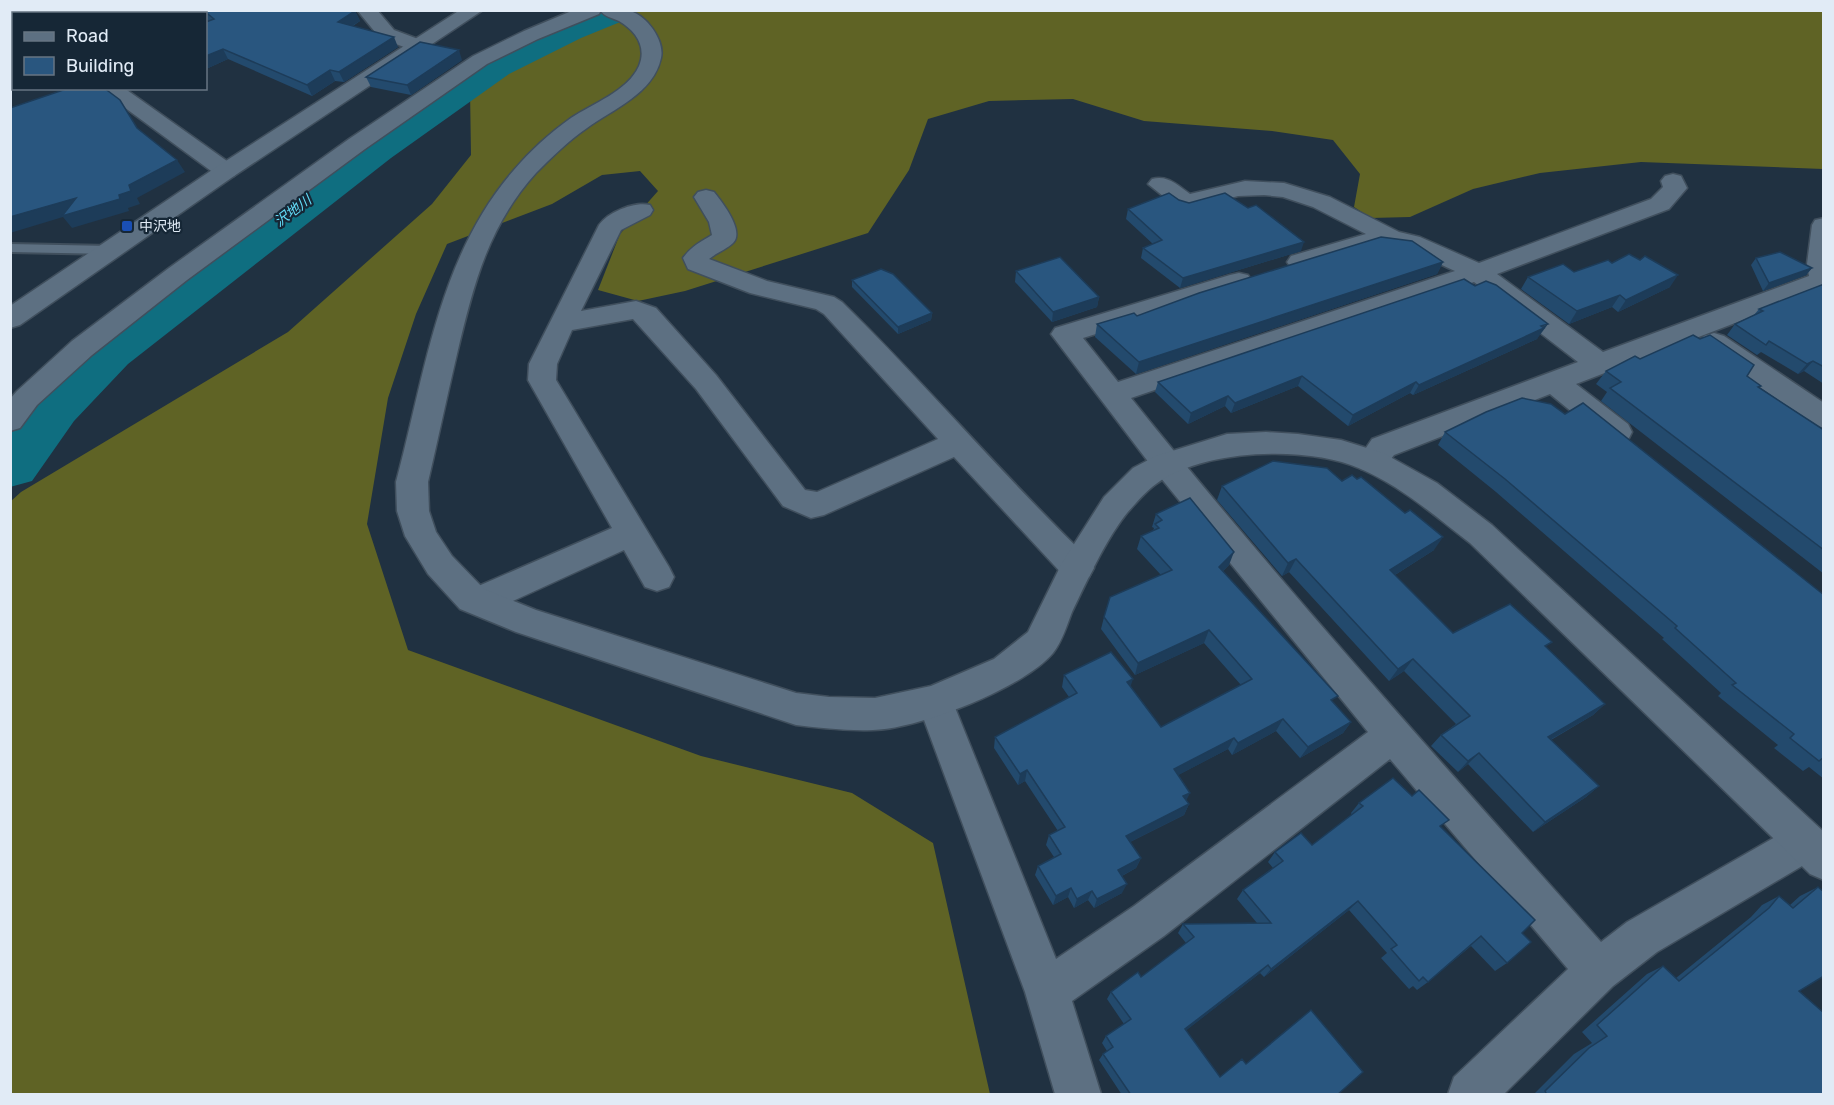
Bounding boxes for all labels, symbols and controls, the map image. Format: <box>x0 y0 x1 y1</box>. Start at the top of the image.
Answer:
legend <box>12 12 207 90</box>
text: Road <box>66 25 109 47</box>
text: Building <box>66 55 134 77</box>
water label: 沢地川 <box>271 190 316 230</box>
place label: 中沢地 <box>139 218 181 235</box>
marker: 中沢地 <box>120 219 134 233</box>

